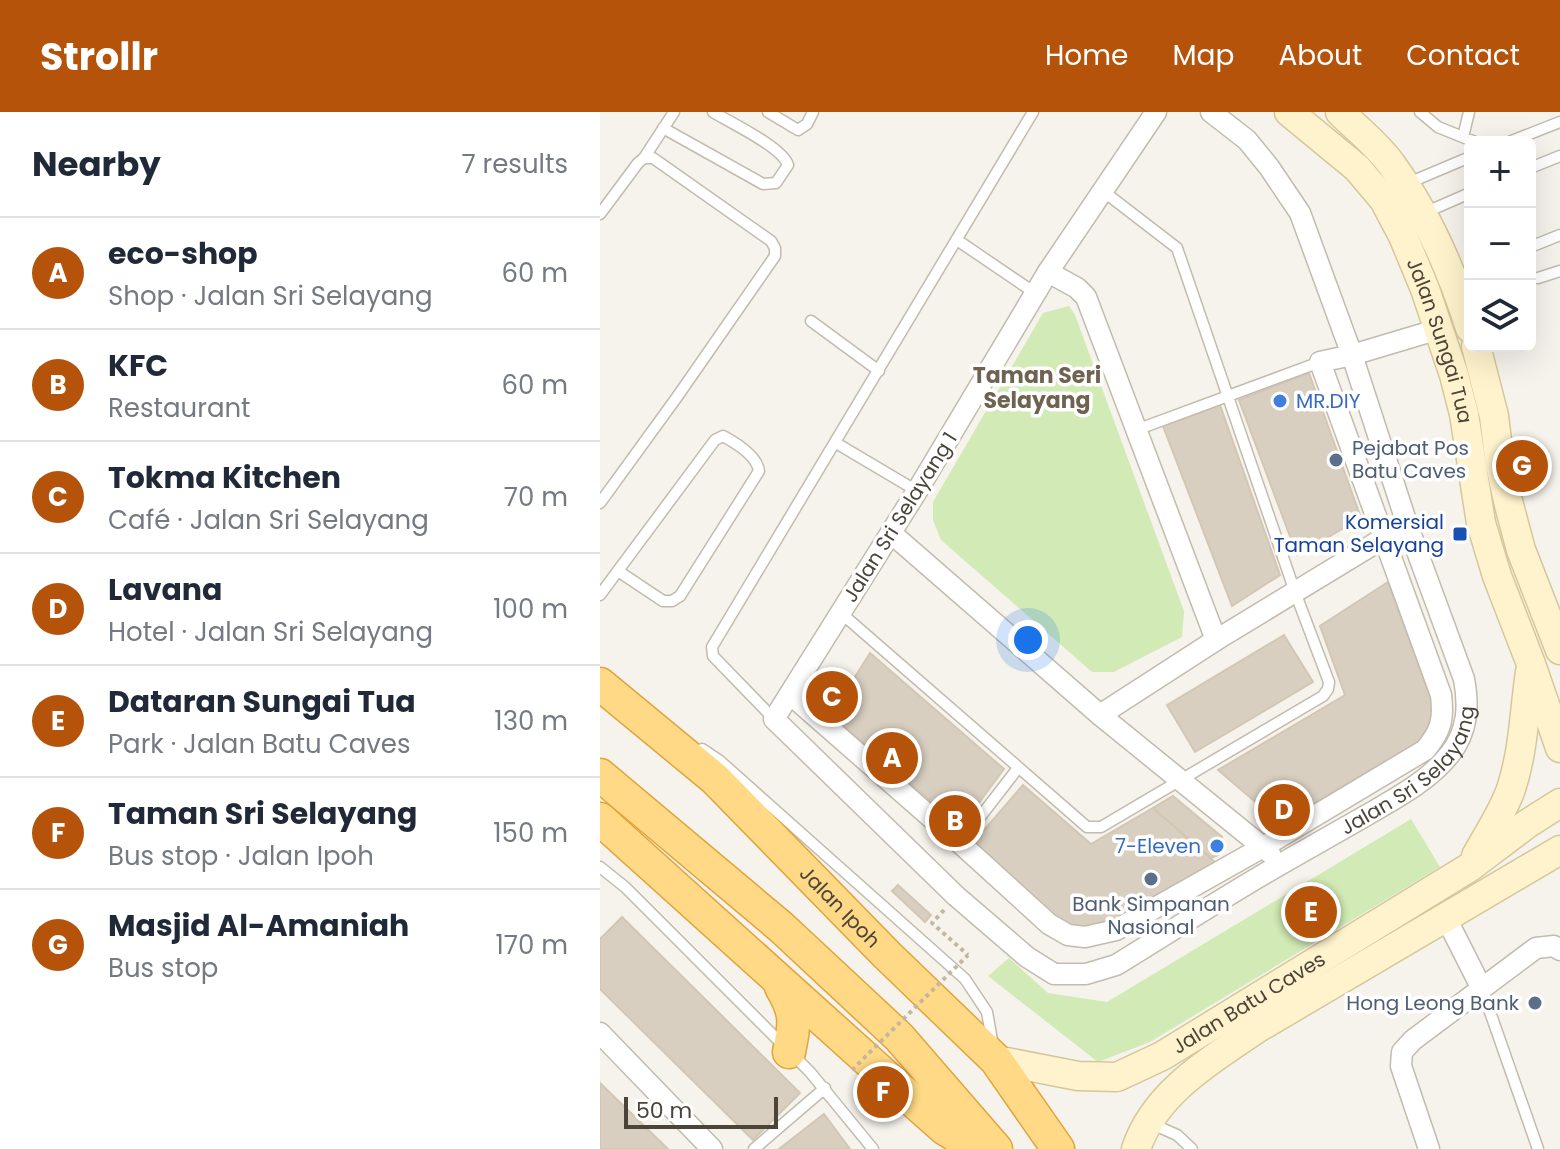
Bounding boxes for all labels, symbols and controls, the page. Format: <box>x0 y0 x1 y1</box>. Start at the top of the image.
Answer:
text: Strollr <box>40 30 158 83</box>
text: Home <box>1045 36 1128 75</box>
text: Map <box>1172 36 1234 75</box>
text: About <box>1278 36 1362 75</box>
text: Contact <box>1406 36 1520 75</box>
map controls <box>1464 136 1536 352</box>
button: + <box>1464 136 1536 208</box>
text: Nearby <box>32 140 161 188</box>
text: 7 results <box>461 146 568 182</box>
button: − <box>1464 208 1536 280</box>
text: eco-shop <box>108 232 258 275</box>
street label: Jalan Sungai Tua <box>1400 254 1479 425</box>
text: A <box>48 255 68 291</box>
text: 60 m <box>501 255 568 291</box>
text: Shop · Jalan Sri Selayang <box>108 278 433 314</box>
button: layers <box>1464 280 1536 352</box>
text: KFC <box>108 344 168 387</box>
district label: Taman Seri Selayang <box>973 360 1101 416</box>
text: B <box>49 367 67 403</box>
text: 60 m <box>501 367 568 403</box>
place label: MR.DIY <box>1296 387 1361 415</box>
text: Restaurant <box>108 390 251 426</box>
marker: MR.DIY <box>1271 392 1289 410</box>
street label: Jalan Sri Selayang 1 <box>836 427 964 607</box>
place label: Pejabat Pos Batu Caves <box>1352 434 1469 485</box>
pin: G <box>1496 436 1548 496</box>
marker: Pejabat Pos Batu Caves <box>1327 451 1345 469</box>
text: Tokma Kitchen <box>108 456 341 499</box>
text: C <box>48 479 68 515</box>
text: 70 m <box>504 479 568 515</box>
text: Café · Jalan Sri Selayang <box>108 502 429 538</box>
place label: Komersial Taman Selayang <box>1274 508 1444 559</box>
marker: Komersial Taman Selayang <box>1451 525 1469 543</box>
text: Lavana <box>108 568 222 611</box>
text: D <box>49 591 67 627</box>
text: 100 m <box>493 591 568 627</box>
text: Hotel · Jalan Sri Selayang <box>108 614 433 650</box>
your location <box>1008 620 1048 660</box>
pin: C <box>806 667 858 727</box>
text: Dataran Sungai Tua <box>108 680 416 723</box>
text: E <box>51 703 65 739</box>
text: 130 m <box>494 703 568 739</box>
street label: Jalan Sri Selayang <box>1335 705 1481 841</box>
text: Park · Jalan Batu Caves <box>108 726 411 762</box>
pin: A <box>866 728 918 788</box>
pin: D <box>1258 780 1310 840</box>
pin: B <box>929 791 981 851</box>
text: Taman Sri Selayang <box>108 792 417 835</box>
text: F <box>51 815 65 851</box>
text: 150 m <box>493 815 568 851</box>
place label: 7-Eleven <box>1115 832 1201 860</box>
marker: 7-Eleven <box>1208 837 1226 855</box>
text: Bus stop · Jalan Ipoh <box>108 838 374 874</box>
street label: Jalan Ipoh <box>793 860 887 954</box>
marker: Bank Simpanan Nasional <box>1142 870 1160 888</box>
pin: E <box>1285 882 1337 942</box>
place label: Bank Simpanan Nasional <box>1072 890 1230 941</box>
text: Masjid Al-Amaniah <box>108 904 409 947</box>
text: G <box>48 927 68 963</box>
text: 170 m <box>495 927 568 963</box>
street label: Jalan Batu Caves <box>1167 945 1331 1060</box>
text: Bus stop <box>108 950 218 986</box>
place label: Hong Leong Bank <box>1346 989 1520 1017</box>
marker: Hong Leong Bank <box>1526 994 1544 1012</box>
pin: F <box>857 1062 909 1122</box>
scale bar <box>624 1093 778 1129</box>
text: 50 m <box>636 1095 692 1126</box>

